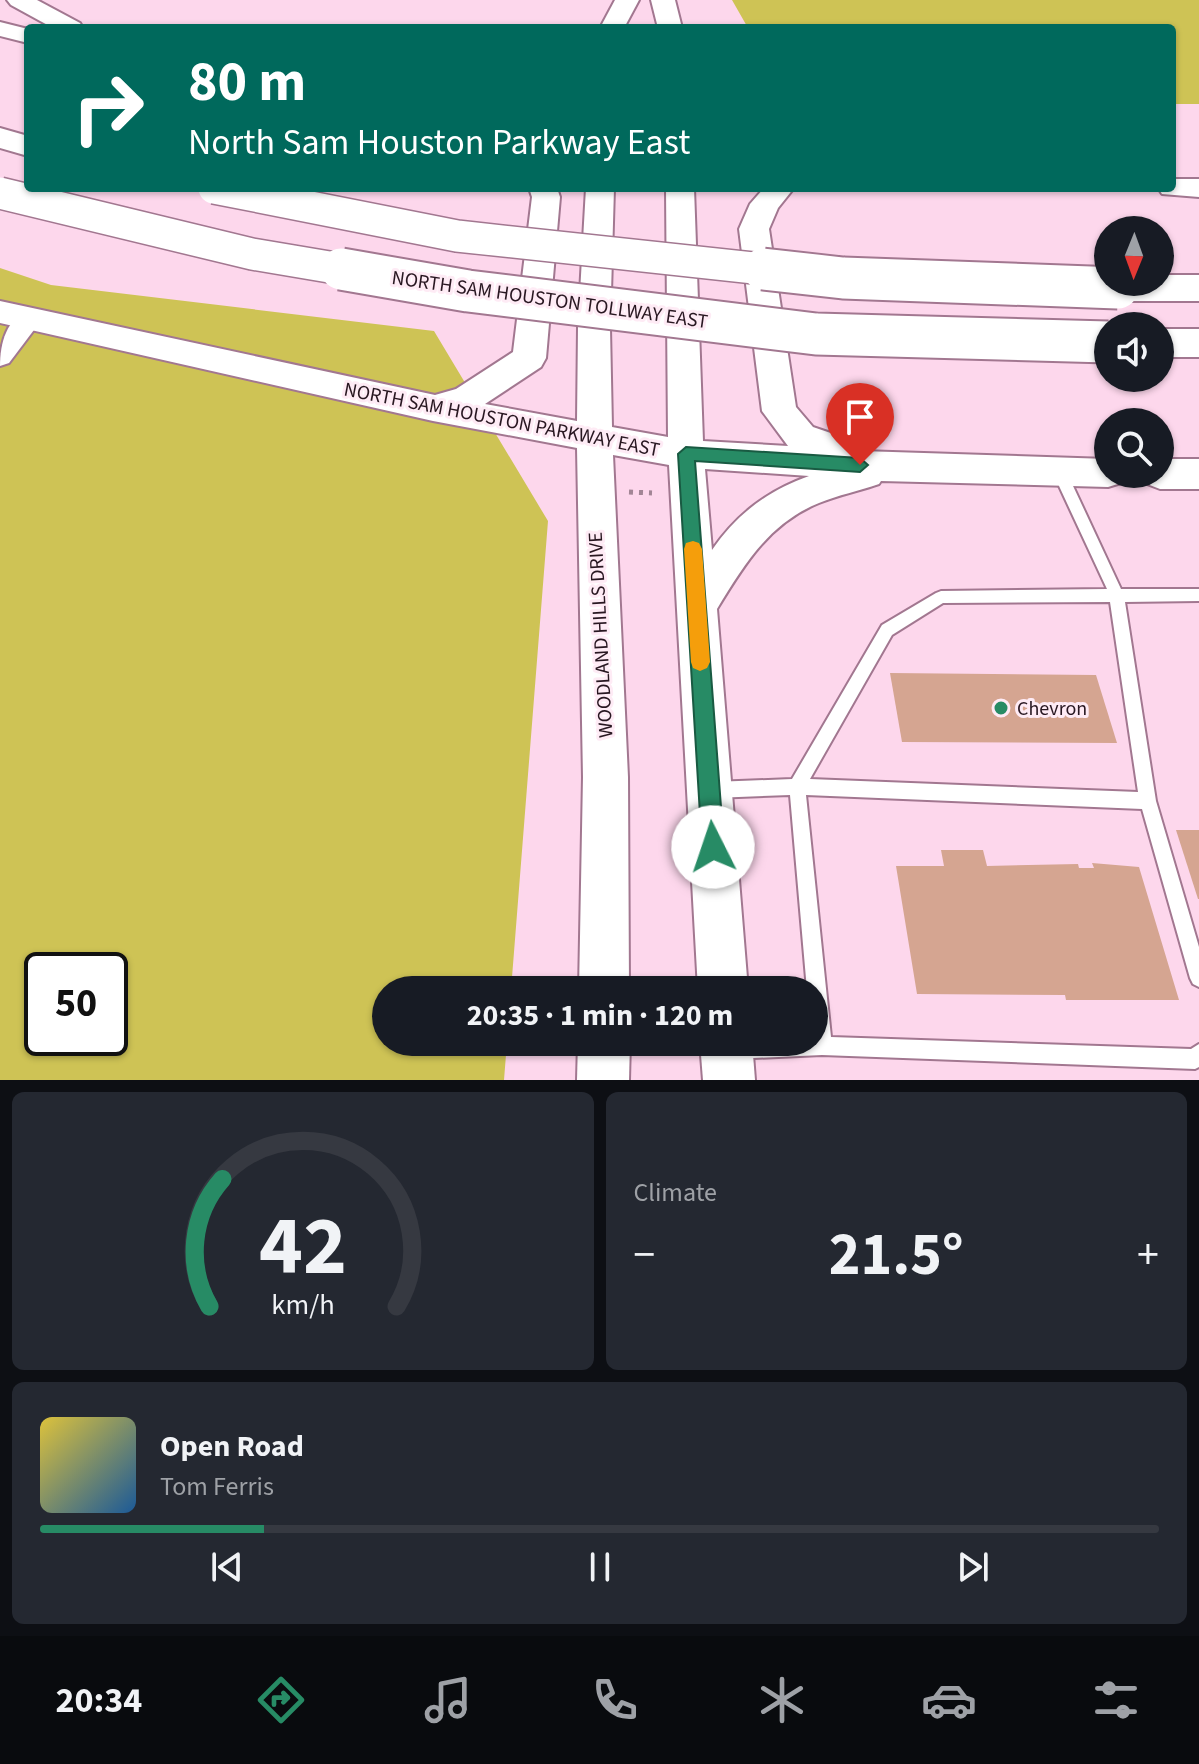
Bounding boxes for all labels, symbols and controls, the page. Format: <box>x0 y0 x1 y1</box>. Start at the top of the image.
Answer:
text: 80 m <box>188 43 306 122</box>
icon: right <box>56 56 160 160</box>
text: North Sam Houston Parkway East <box>188 117 690 168</box>
north arrow <box>1094 216 1174 296</box>
map controls <box>1094 216 1174 488</box>
street label: NORTH SAM HOUSTON TOLLWAY EAST <box>390 264 710 336</box>
button: sound <box>1094 312 1174 392</box>
street label: NORTH SAM HOUSTON PARKWAY EAST <box>341 376 662 464</box>
pin <box>826 383 894 465</box>
icon: arrive <box>838 395 882 439</box>
button: search <box>1094 408 1174 488</box>
street label: WOODLAND HILLS DRIVE <box>582 531 620 739</box>
place label: Chevron <box>1017 695 1087 723</box>
marker: Chevron <box>992 699 1010 717</box>
position arrow <box>671 805 755 889</box>
speed limit sign: 50 <box>24 952 128 1056</box>
text: 20:35 · 1 min · 120 m <box>467 994 733 1037</box>
text: Climate <box>634 1174 717 1211</box>
text: 42 <box>259 1188 347 1306</box>
text: 21.5° <box>829 1213 964 1298</box>
text: − <box>634 1224 655 1287</box>
text: + <box>1137 1224 1159 1287</box>
text: km/h <box>271 1285 334 1325</box>
text: Open Road <box>160 1425 304 1468</box>
text: Tom Ferris <box>160 1468 274 1505</box>
icon: previous <box>205 1545 249 1589</box>
icon: pause <box>578 1545 622 1589</box>
icon: next <box>951 1545 995 1589</box>
icon: directions <box>253 1672 309 1728</box>
icon: music <box>420 1672 476 1728</box>
icon: phone <box>587 1672 643 1728</box>
icon: climate <box>754 1672 810 1728</box>
icon: car <box>921 1672 977 1728</box>
icon: filters <box>1088 1672 1144 1728</box>
text: 20:34 <box>55 1675 142 1726</box>

